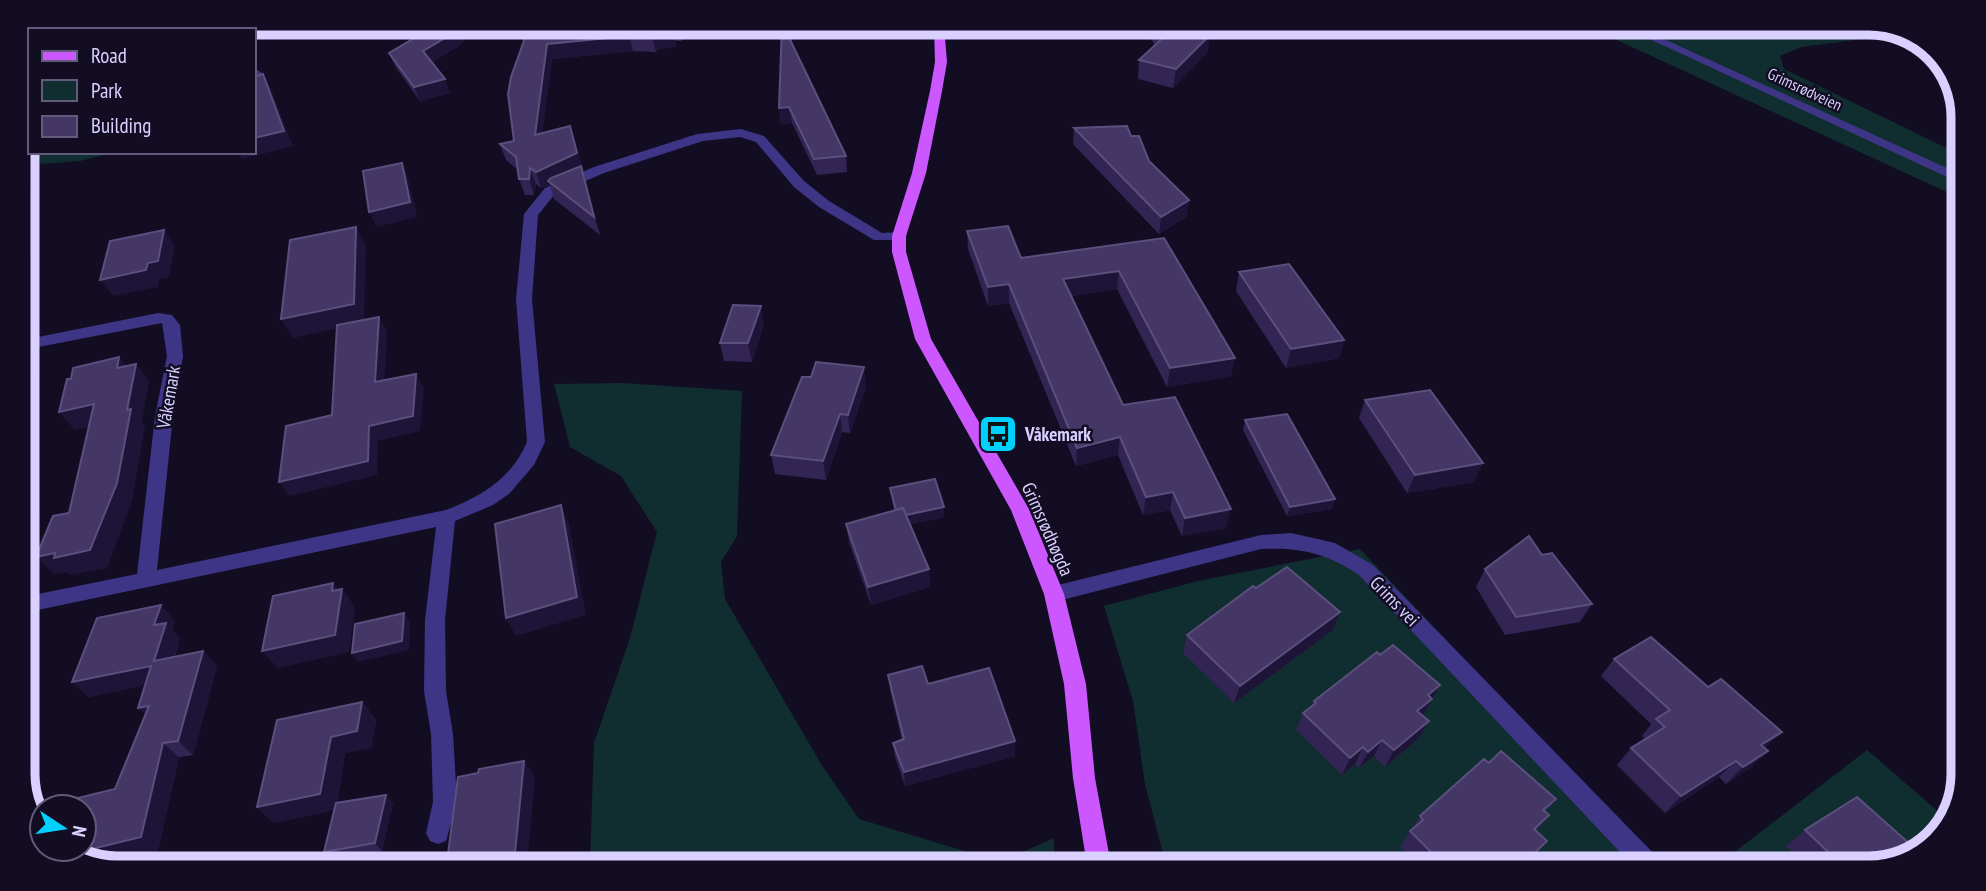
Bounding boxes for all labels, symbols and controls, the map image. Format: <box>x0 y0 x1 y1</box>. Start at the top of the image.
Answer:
legend <box>28 28 256 154</box>
text: Road <box>91 42 127 69</box>
street label: Grimsrødveien <box>1765 63 1845 115</box>
text: Park <box>91 77 122 104</box>
text: Building <box>91 112 151 139</box>
street label: Våkemark <box>151 363 185 431</box>
bus stop icon: Våkemark <box>977 413 1019 455</box>
place label: Våkemark <box>1024 422 1091 446</box>
street label: Grimsrødhøgda <box>1017 478 1079 580</box>
street label: Grims vei <box>1365 571 1425 631</box>
north arrow <box>28 793 98 863</box>
text: N <box>67 824 92 839</box>

